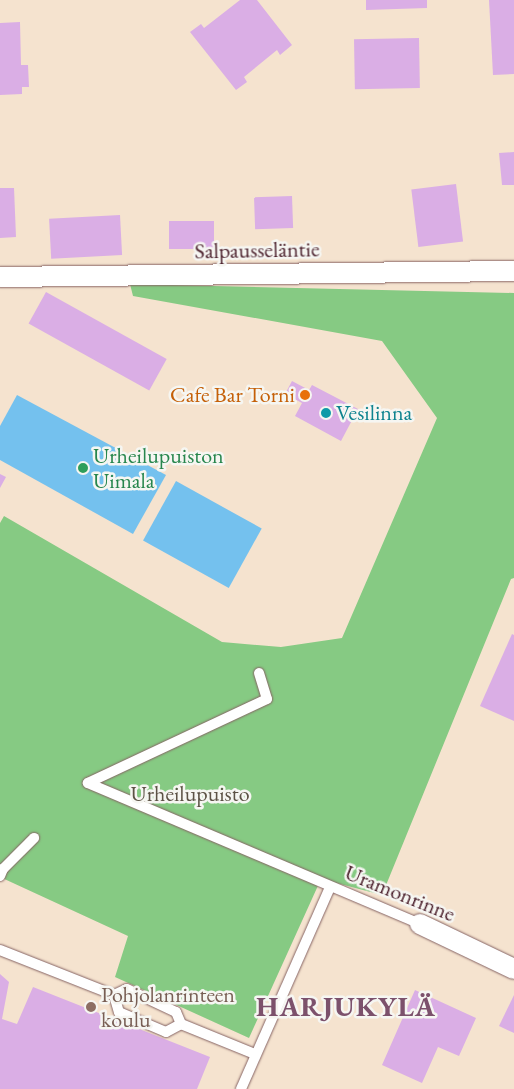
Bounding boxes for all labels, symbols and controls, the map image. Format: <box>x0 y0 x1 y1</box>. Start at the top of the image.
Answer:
street label: Salpausseläntie <box>194 236 320 264</box>
place label: Cafe Bar Torni <box>170 382 295 408</box>
marker: Cafe Bar Torni <box>299 389 311 401</box>
place label: Vesilinna <box>336 400 412 426</box>
marker: Vesilinna <box>320 407 332 419</box>
place label: Urheilupuiston Uimala <box>93 442 224 494</box>
marker: Urheilupuiston Uimala <box>77 462 89 474</box>
park label: Urheilupuisto <box>130 781 250 807</box>
street label: Uramonrinne <box>341 859 459 927</box>
place label: Pohjolanrinteen koulu <box>101 981 235 1032</box>
district label: HARJUKYLÄ <box>255 989 437 1023</box>
marker: Pohjolanrinteen koulu <box>85 1001 97 1013</box>

